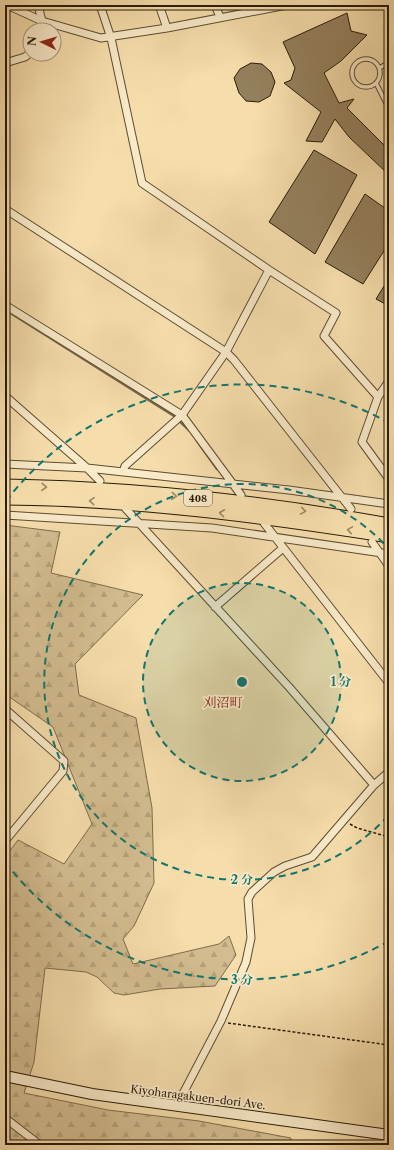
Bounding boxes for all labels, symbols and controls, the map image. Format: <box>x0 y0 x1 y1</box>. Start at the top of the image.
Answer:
north arrow <box>22 22 62 62</box>
text: N <box>25 35 39 47</box>
one-way arrow <box>41 483 47 491</box>
road number: 408 <box>184 490 212 506</box>
one-way arrow <box>171 491 177 500</box>
one-way arrow <box>89 497 95 506</box>
one-way arrow <box>300 506 306 514</box>
one-way arrow <box>219 509 225 518</box>
one-way arrow <box>347 526 354 535</box>
text: 1 分 <box>331 674 351 689</box>
centre of rings <box>235 675 249 689</box>
district label: 刈沼町 <box>203 694 243 710</box>
text: 2 分 <box>231 872 253 887</box>
text: 3 分 <box>231 972 253 987</box>
street label: Kiyoharagakuen-dori Ave. <box>130 1082 267 1112</box>

